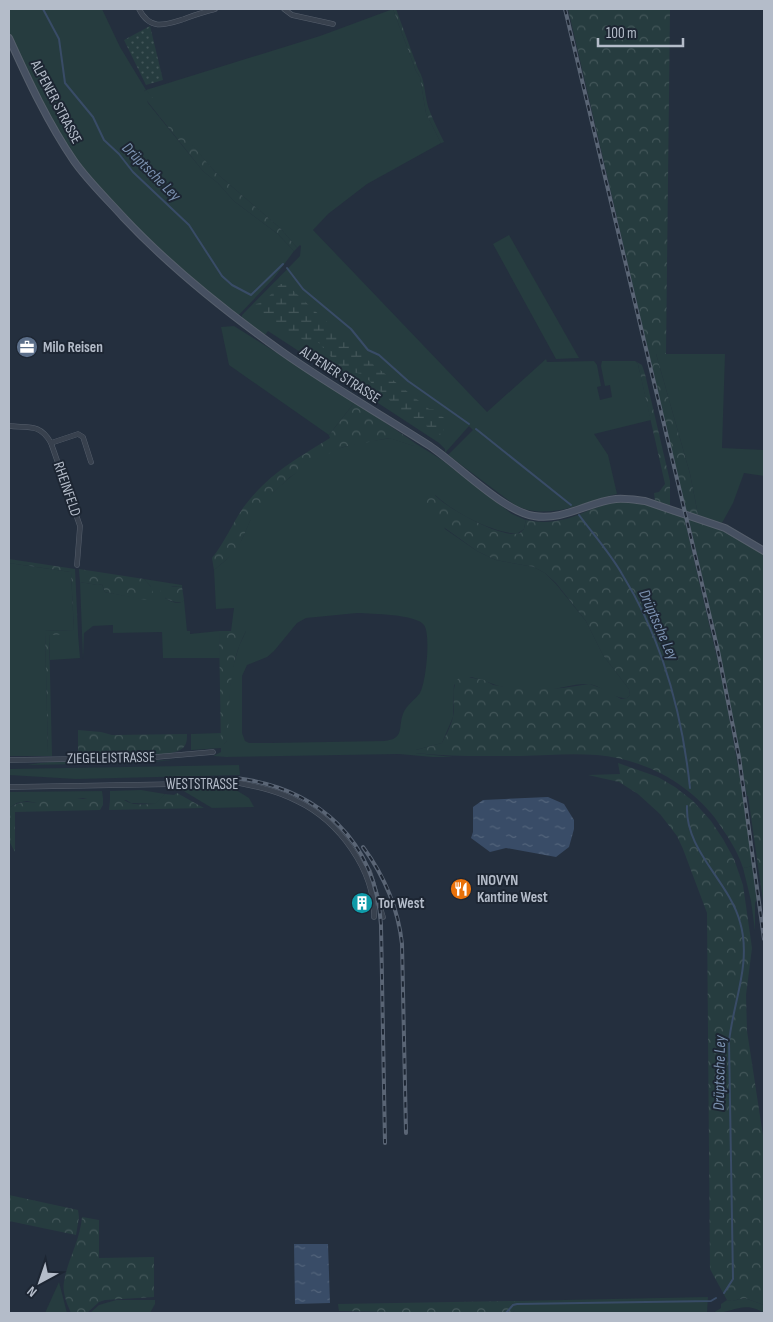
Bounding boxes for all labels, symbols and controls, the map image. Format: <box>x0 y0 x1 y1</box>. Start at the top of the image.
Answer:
scale bar <box>598 15 683 47</box>
text: 100 m <box>606 24 637 43</box>
street label: ALPENER STRASSE <box>26 56 86 147</box>
water label: Drüptsche Ley <box>118 139 185 206</box>
office icon: Milo Reisen <box>15 335 39 359</box>
place label: Milo Reisen <box>43 338 103 357</box>
street label: ALPENER STRASSE <box>295 341 384 408</box>
street label: RHEINFELD <box>49 459 85 519</box>
water label: Drüptsche Ley <box>634 587 682 664</box>
street label: ZIEGELEISTRASSE <box>67 748 155 768</box>
street label: WESTSTRASSE <box>166 775 238 794</box>
place label: INOVYN Kantine West <box>477 871 548 907</box>
restaurant icon: INOVYN Kantine West <box>449 877 473 901</box>
building icon: Tor West <box>350 891 374 915</box>
place label: Tor West <box>378 894 424 913</box>
water label: Drüptsche Ley <box>710 1034 730 1111</box>
north arrow <box>15 1257 65 1307</box>
text: N <box>24 1283 40 1300</box>

